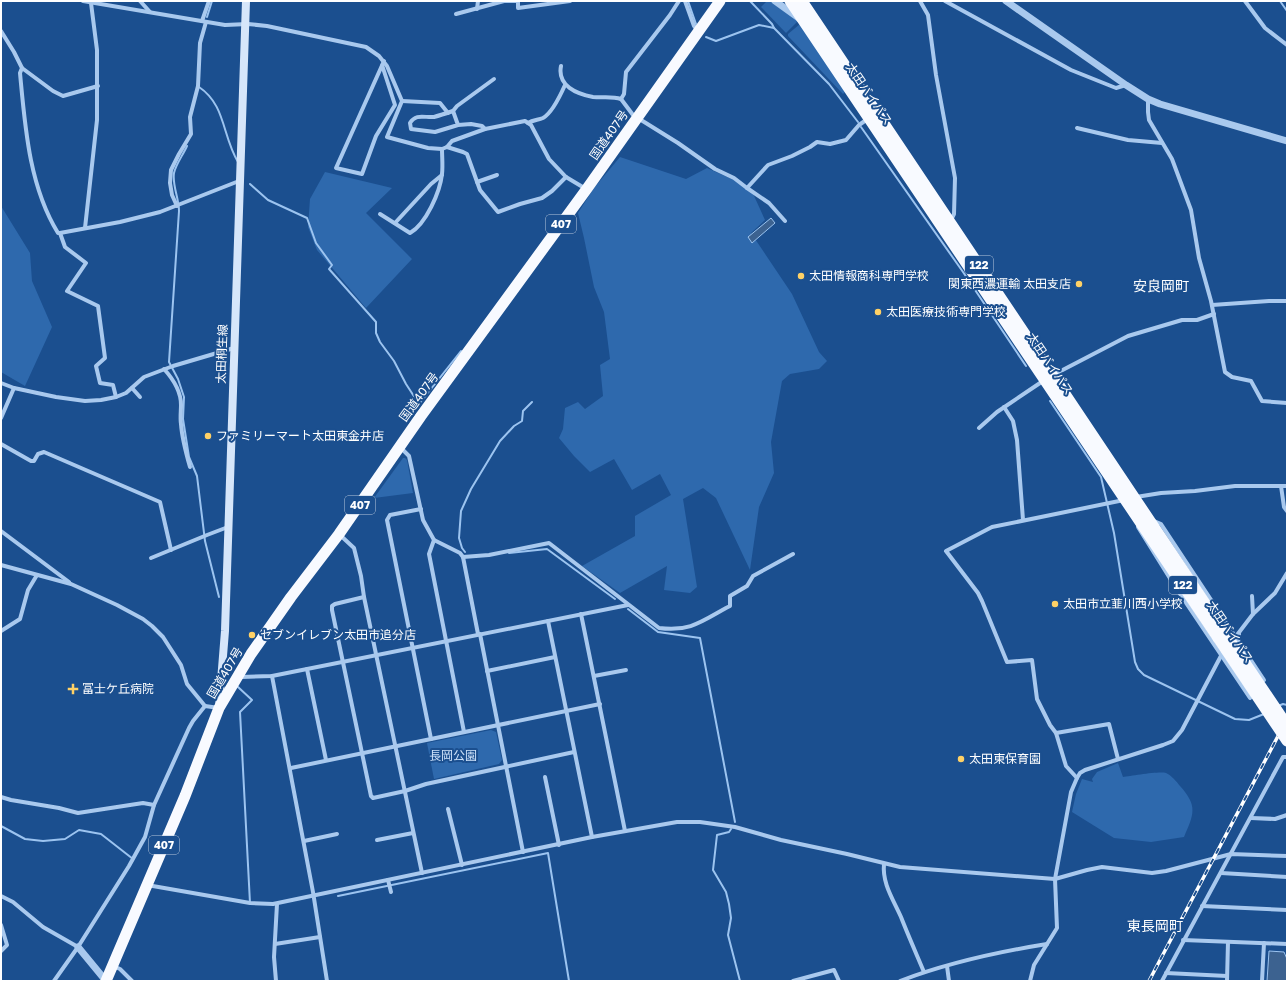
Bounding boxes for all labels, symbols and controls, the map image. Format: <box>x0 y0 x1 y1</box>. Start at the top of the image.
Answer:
street label: 太田バイパス <box>843 60 896 128</box>
street label: 国道407号 <box>586 107 631 162</box>
road number: 407 <box>546 215 576 233</box>
road number: 122 <box>965 256 993 274</box>
place label: 太田情報商科専門学校 <box>809 268 929 283</box>
marker: 太田情報商科専門学校 <box>796 271 806 281</box>
place label: 関東西濃運輸 太田支店 <box>948 276 1071 291</box>
district label: 安良岡町 <box>1133 277 1189 294</box>
marker: 関東西濃運輸 太田支店 <box>1074 279 1084 289</box>
place label: 太田医療技術専門学校 <box>886 304 1006 319</box>
marker: 太田医療技術専門学校 <box>873 307 883 317</box>
street label: 太田桐生線 <box>213 324 230 384</box>
street label: 太田バイパス <box>1024 330 1077 398</box>
street label: 国道407号 <box>396 369 441 424</box>
place label: ファミリーマート太田東金井店 <box>216 428 384 443</box>
marker: ファミリーマート太田東金井店 <box>203 431 213 441</box>
road number: 407 <box>345 496 375 514</box>
road number: 122 <box>1169 576 1197 594</box>
place label: 太田市立韮川西小学校 <box>1063 596 1183 611</box>
street label: 太田バイパス <box>1204 598 1257 666</box>
marker: 太田市立韮川西小学校 <box>1050 599 1060 609</box>
place label: セブンイレブン太田市追分店 <box>260 627 416 642</box>
marker: セブンイレブン太田市追分店 <box>247 630 257 640</box>
street label: 国道407号 <box>203 644 246 701</box>
place label: 冨士ケ丘病院 <box>82 681 154 696</box>
marker: 冨士ケ丘病院 <box>67 683 79 695</box>
park label: 長岡公園 <box>429 748 477 763</box>
place label: 太田東保育園 <box>969 751 1041 766</box>
marker: 太田東保育園 <box>956 754 966 764</box>
road number: 407 <box>149 836 179 854</box>
district label: 東長岡町 <box>1127 917 1183 934</box>

